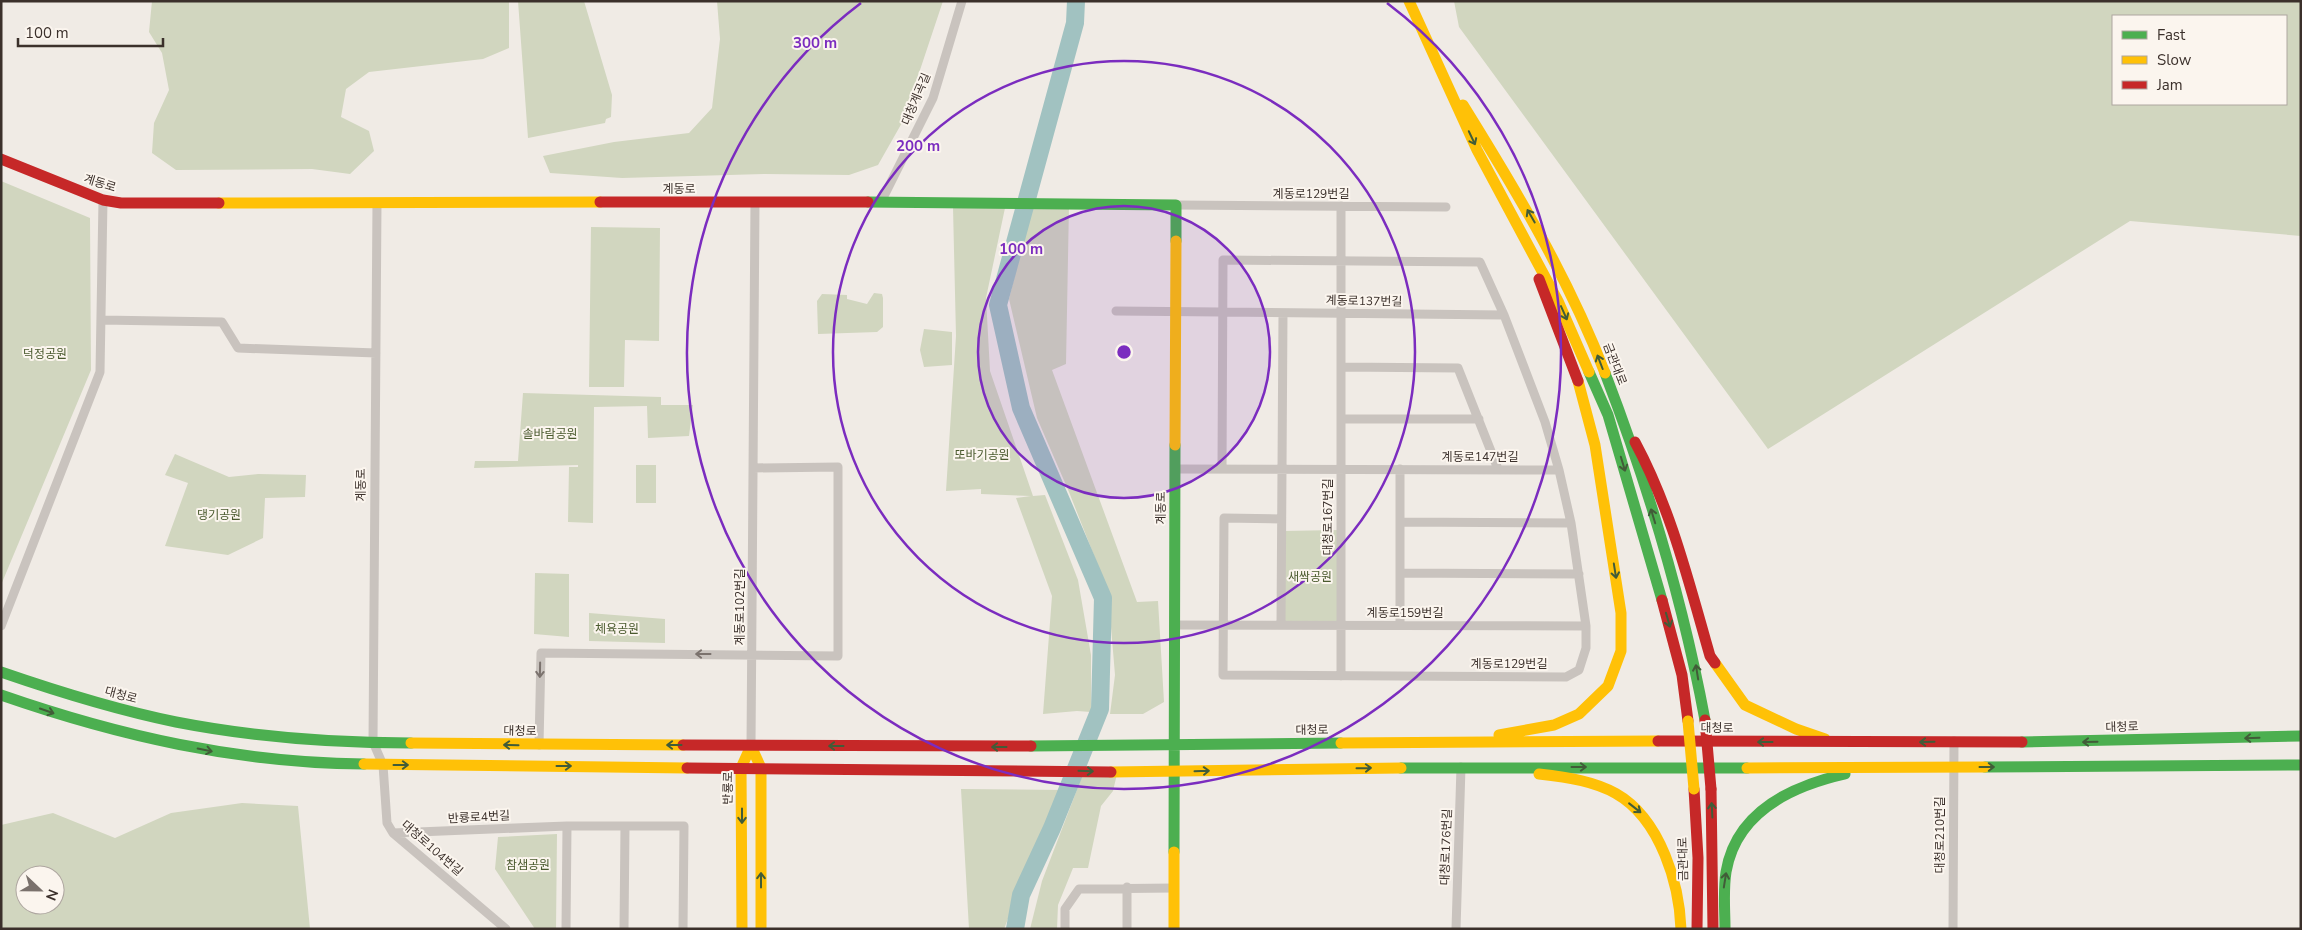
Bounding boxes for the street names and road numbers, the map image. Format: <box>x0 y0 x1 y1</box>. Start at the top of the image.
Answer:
street label: 대청계곡길 <box>898 70 934 128</box>
street label: 계동로 <box>82 171 118 195</box>
street label: 계동로 <box>662 181 696 197</box>
street label: 계동로129번길 <box>1273 186 1349 202</box>
street label: 계동로137번길 <box>1325 292 1403 310</box>
street label: 금관대로 <box>1600 341 1630 387</box>
street label: 계동로147번길 <box>1442 449 1518 465</box>
street label: 계동로 <box>353 468 369 502</box>
street label: 대청로167번길 <box>1320 479 1336 555</box>
street label: 계동로 <box>1153 491 1169 525</box>
street label: 계동로102번길 <box>732 569 748 645</box>
street label: 계동로159번길 <box>1367 605 1443 621</box>
street label: 계동로129번길 <box>1471 656 1547 672</box>
street label: 대청로 <box>103 683 139 707</box>
street label: 대청로 <box>2105 718 2139 736</box>
street label: 대청로 <box>1700 720 1734 736</box>
street label: 대청로 <box>1295 722 1329 738</box>
street label: 대청로 <box>503 723 537 739</box>
street label: 반룡로 <box>720 771 736 805</box>
street label: 대청로210번길 <box>1932 797 1948 873</box>
street label: 반룡로4번길 <box>447 807 511 827</box>
street label: 대청로176번길 <box>1437 808 1455 886</box>
street label: 대청로104번길 <box>398 817 466 879</box>
street label: 금관대로 <box>1675 837 1691 881</box>

